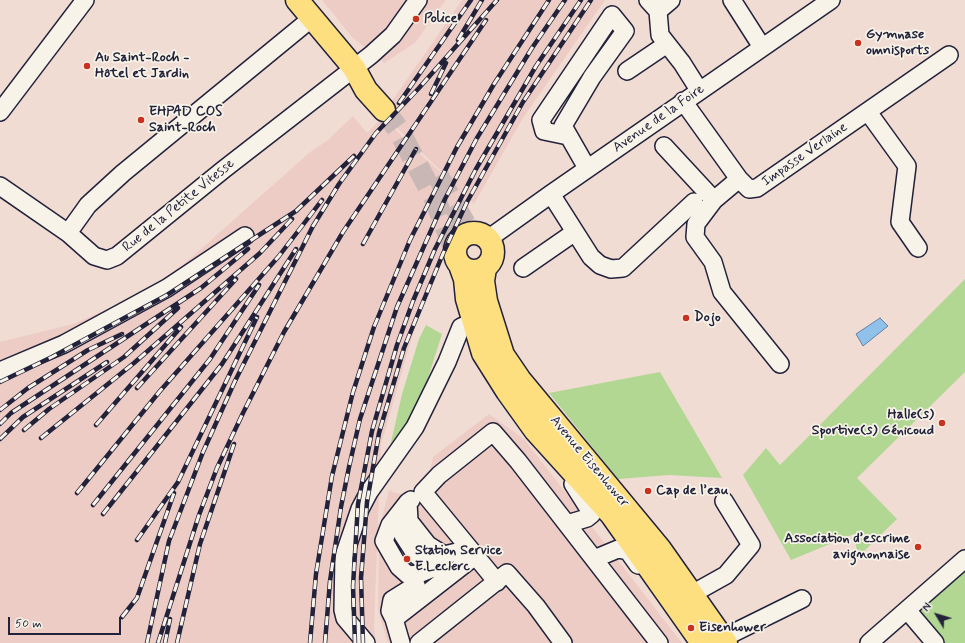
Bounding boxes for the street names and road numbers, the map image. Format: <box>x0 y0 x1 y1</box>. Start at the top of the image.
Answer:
street label: Avenue de la Foire <box>610 81 708 157</box>
street label: Impasse Verlaine <box>759 119 851 191</box>
street label: Rue de la Petite Vitesse <box>120 156 238 256</box>
street label: Avenue Eisenhower <box>546 413 632 511</box>

